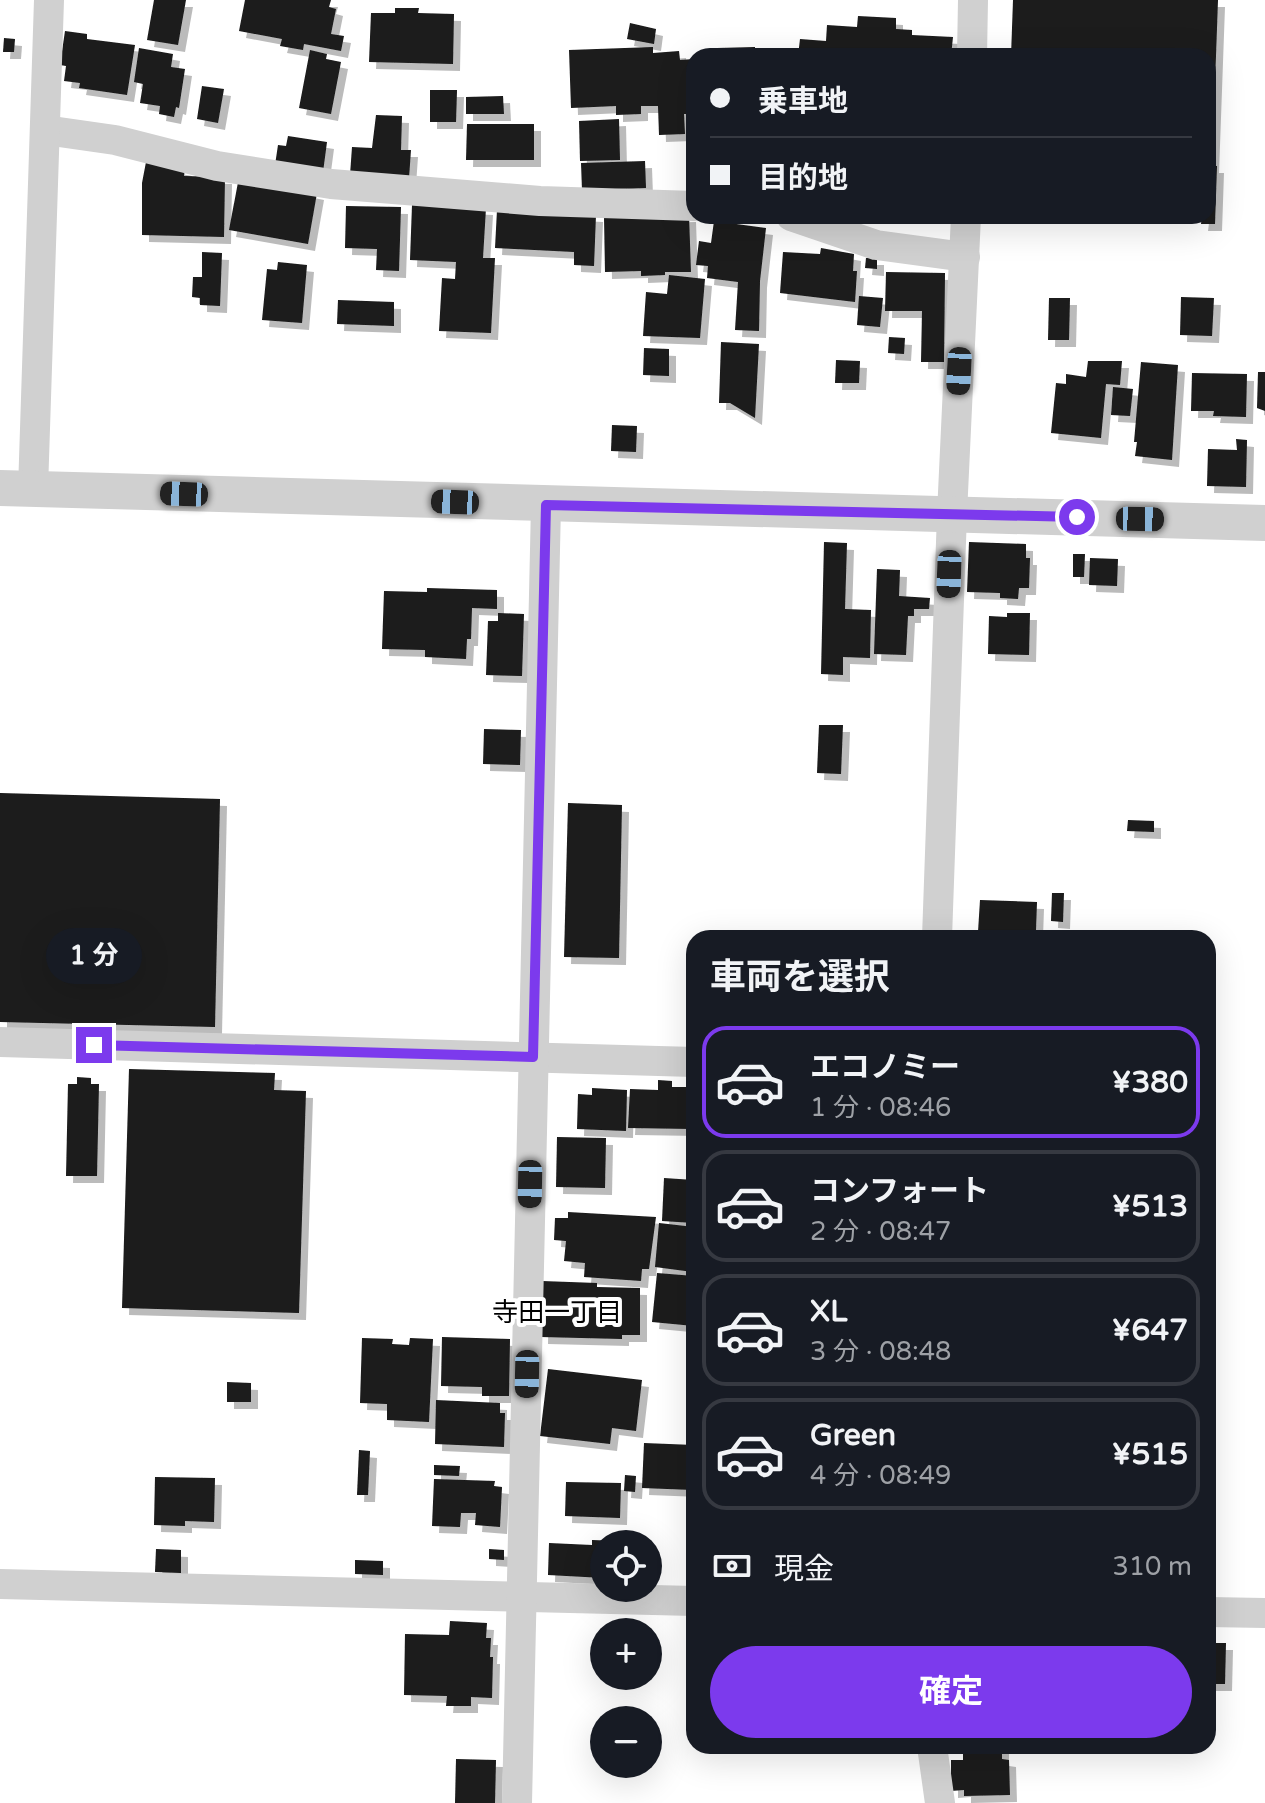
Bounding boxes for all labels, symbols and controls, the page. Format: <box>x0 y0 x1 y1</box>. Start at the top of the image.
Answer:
text: 乗車地 <box>758 83 848 120</box>
text: 目的地 <box>758 160 848 197</box>
car <box>946 346 972 396</box>
car <box>160 481 208 507</box>
car <box>431 489 479 515</box>
route start <box>1059 499 1095 535</box>
car <box>1116 507 1164 531</box>
car <box>936 550 962 598</box>
callout: 1 分 <box>46 929 142 985</box>
text: 1 分 <box>69 940 119 971</box>
text: 車両を選択 <box>710 956 890 999</box>
route end <box>76 1027 112 1063</box>
icon: car <box>714 1046 786 1118</box>
text: エコノミー <box>810 1049 960 1086</box>
text: ¥380 <box>1112 1064 1188 1101</box>
text: 1 分 · 08:46 <box>810 1092 951 1123</box>
car <box>518 1160 542 1208</box>
icon: car <box>714 1170 786 1242</box>
text: コンフォート <box>810 1173 989 1210</box>
text: ¥513 <box>1112 1188 1188 1225</box>
text: 2 分 · 08:47 <box>810 1216 951 1247</box>
text: XL <box>810 1293 847 1330</box>
icon: car <box>714 1294 786 1366</box>
district label: 寺田一丁目 <box>492 1297 622 1328</box>
text: ¥647 <box>1112 1312 1188 1349</box>
text: 3 分 · 08:48 <box>810 1336 951 1367</box>
car <box>515 1350 539 1398</box>
text: Green <box>810 1417 896 1454</box>
icon: car <box>714 1418 786 1490</box>
text: ¥515 <box>1112 1436 1188 1473</box>
text: 4 分 · 08:49 <box>810 1460 951 1491</box>
map controls <box>590 1530 662 1778</box>
button: locate <box>590 1530 662 1602</box>
icon: cash <box>710 1544 754 1588</box>
text: 現金 <box>774 1551 834 1588</box>
text: 310 m <box>1112 1551 1192 1582</box>
button: + <box>590 1618 662 1690</box>
button: 確定 <box>710 1646 1192 1738</box>
button: − <box>590 1706 662 1778</box>

